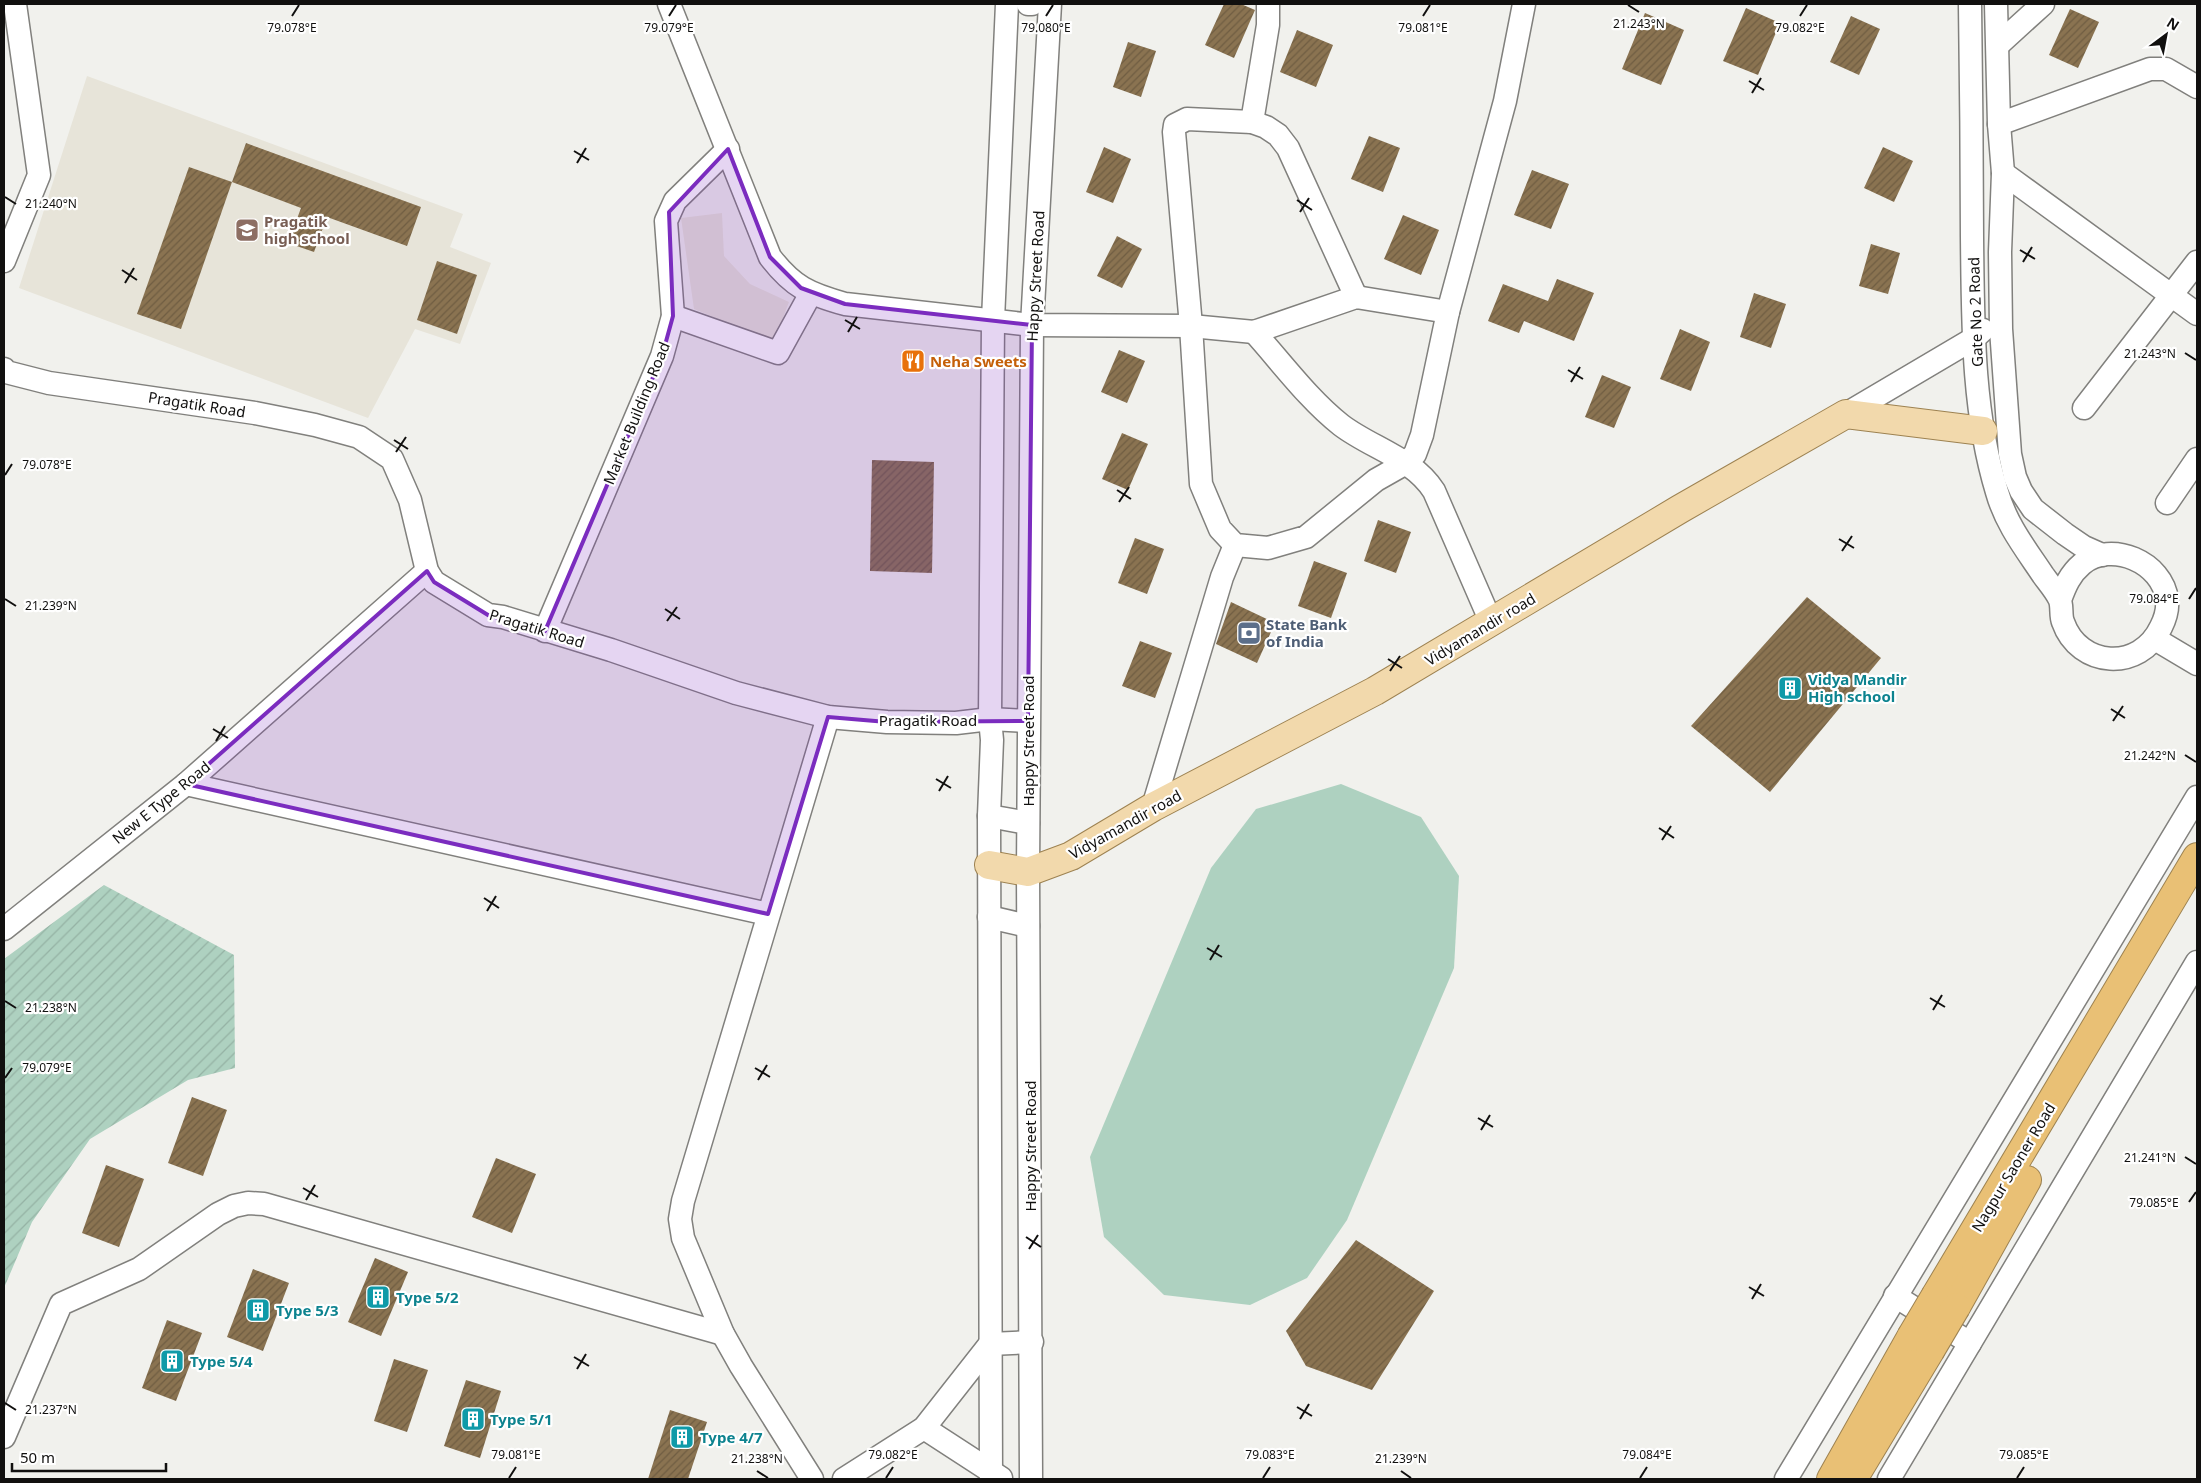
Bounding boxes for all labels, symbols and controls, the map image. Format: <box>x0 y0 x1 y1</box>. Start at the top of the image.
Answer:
north arrow <box>2141 10 2191 60</box>
text: N <box>2163 12 2183 35</box>
text: 21.243°N <box>1613 15 1665 32</box>
text: 79.078°E <box>267 19 317 36</box>
text: 79.079°E <box>644 19 694 36</box>
text: 79.080°E <box>1021 19 1071 36</box>
text: 79.081°E <box>1398 19 1448 36</box>
text: 79.082°E <box>1775 19 1825 36</box>
text: 21.240°N <box>25 195 77 212</box>
street label: Happy Street Road <box>1022 210 1048 342</box>
place label: Pragatik high school <box>264 211 350 248</box>
school or university icon: Pragatik high school <box>234 217 260 243</box>
street label: Gate No 2 Road <box>1963 257 1987 367</box>
street label: Market Building Road <box>598 339 674 487</box>
text: 21.243°N <box>2124 345 2176 362</box>
restaurant icon: Neha Sweets <box>900 348 926 374</box>
place label: Neha Sweets <box>930 351 1027 371</box>
street label: Pragatik Road <box>147 386 247 422</box>
text: 79.078°E <box>22 456 72 473</box>
street label: Vidyamandir road <box>1421 588 1539 670</box>
text: 79.084°E <box>2129 590 2179 607</box>
text: 21.239°N <box>25 597 77 614</box>
street label: Pragatik Road <box>487 604 587 652</box>
place label: State Bank of India <box>1266 614 1348 651</box>
bank icon: State Bank of India <box>1236 620 1262 646</box>
place label: Vidya Mandir High school <box>1808 669 1907 706</box>
street label: Happy Street Road <box>1018 675 1038 807</box>
building icon: Vidya Mandir High school <box>1777 675 1803 701</box>
street label: Pragatik Road <box>879 710 977 730</box>
text: 21.242°N <box>2124 747 2176 764</box>
street label: New E Type Road <box>108 756 214 848</box>
street label: Vidyamandir road <box>1065 785 1185 863</box>
text: 21.238°N <box>25 999 77 1016</box>
text: 79.079°E <box>22 1059 72 1076</box>
street label: Happy Street Road <box>1020 1080 1040 1212</box>
street label: Nagpur Saoner Road <box>1967 1099 2059 1235</box>
text: 21.241°N <box>2124 1149 2176 1166</box>
text: 79.085°E <box>2129 1194 2179 1211</box>
building icon: Type 5/2 <box>365 1284 391 1310</box>
place label: Type 5/2 <box>396 1287 459 1307</box>
building icon: Type 5/3 <box>245 1297 271 1323</box>
place label: Type 5/3 <box>276 1300 339 1320</box>
building icon: Type 5/4 <box>159 1348 185 1374</box>
place label: Type 5/4 <box>190 1351 253 1371</box>
text: 21.237°N <box>25 1401 77 1418</box>
building icon: Type 5/1 <box>460 1406 486 1432</box>
place label: Type 5/1 <box>490 1409 553 1429</box>
building icon: Type 4/7 <box>669 1424 695 1450</box>
place label: Type 4/7 <box>700 1427 763 1447</box>
scale bar <box>12 1440 166 1472</box>
text: 79.081°E <box>491 1446 541 1463</box>
text: 79.082°E <box>868 1446 918 1463</box>
text: 79.083°E <box>1245 1446 1295 1463</box>
text: 79.084°E <box>1622 1446 1672 1463</box>
text: 79.085°E <box>1999 1446 2049 1463</box>
text: 50 m <box>20 1447 55 1467</box>
text: 21.238°N <box>731 1450 783 1467</box>
text: 21.239°N <box>1375 1450 1427 1467</box>

